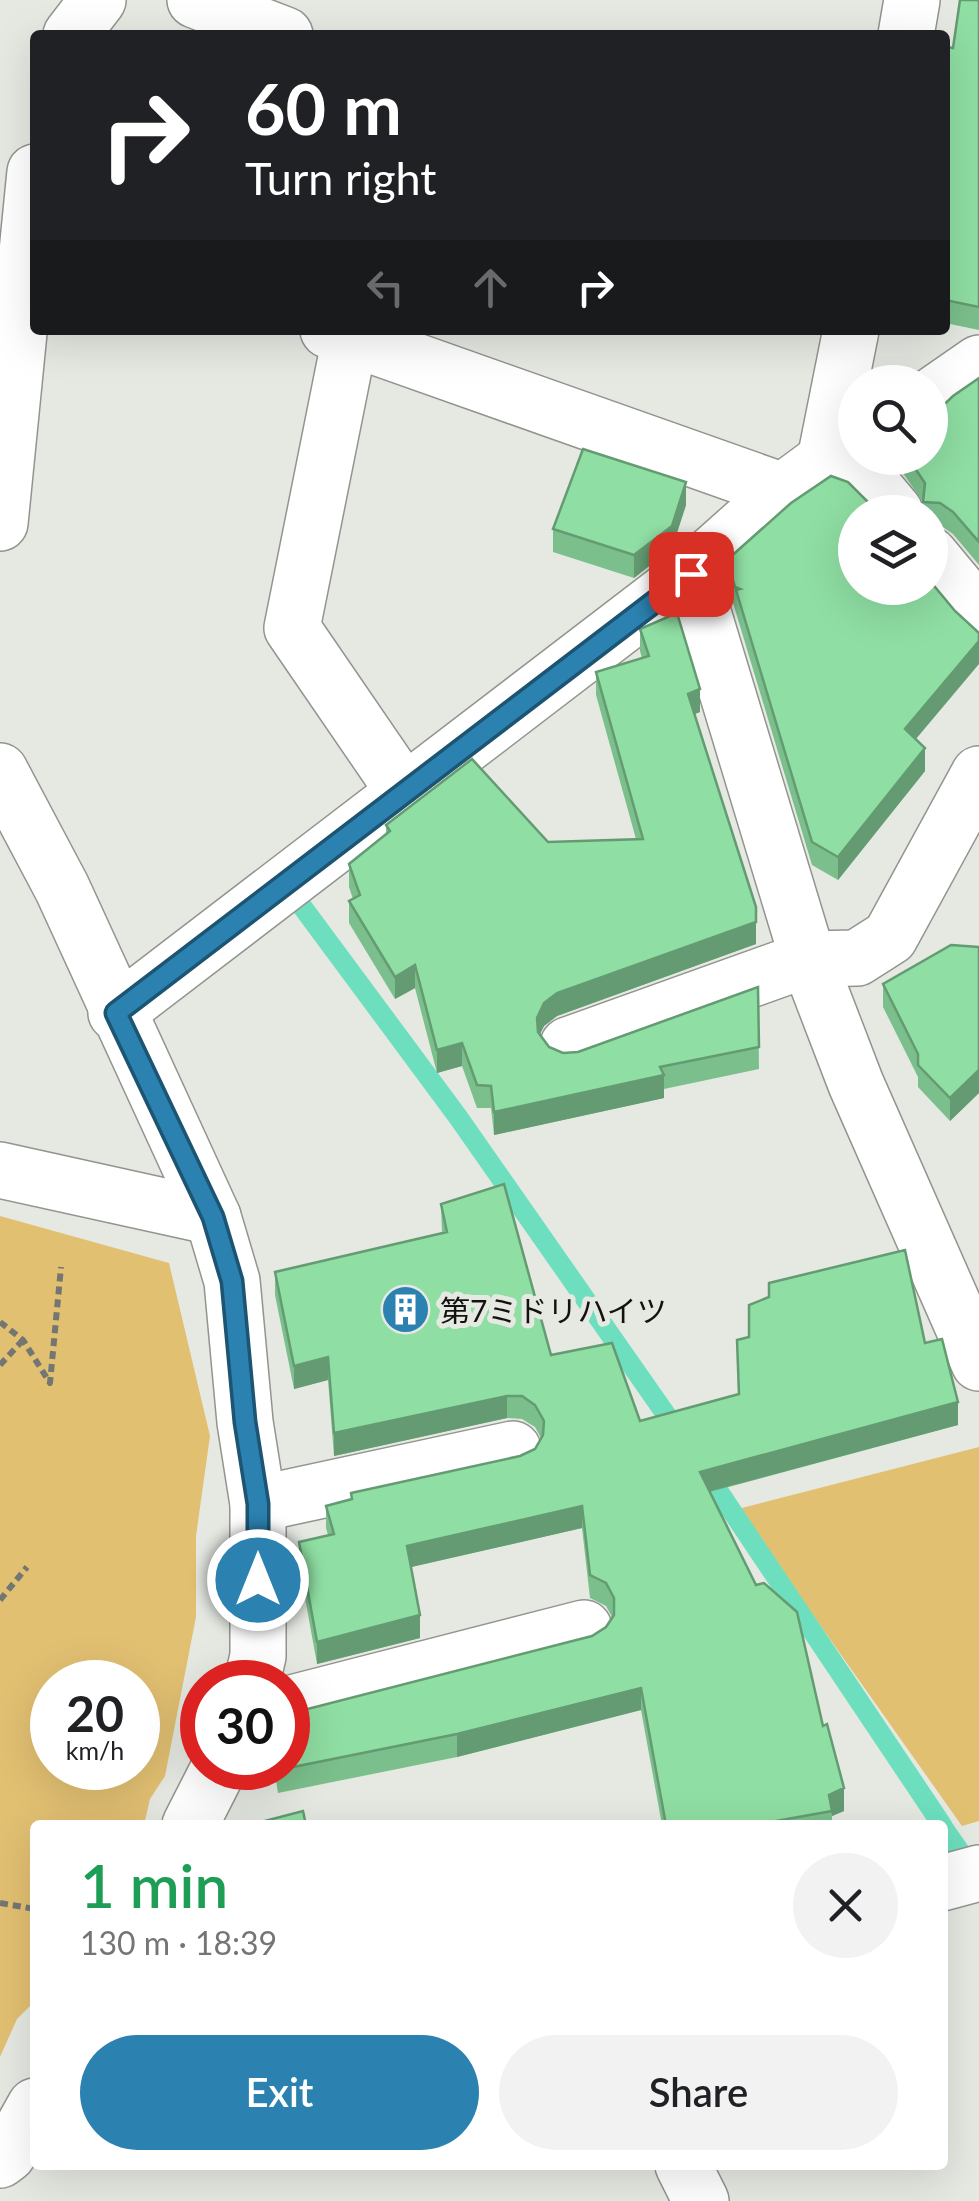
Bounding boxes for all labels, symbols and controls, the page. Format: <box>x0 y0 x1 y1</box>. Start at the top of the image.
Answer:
text: 60 m <box>245 66 402 150</box>
icon: right <box>80 70 210 200</box>
text: Turn right <box>245 151 436 205</box>
icon: left <box>358 260 413 315</box>
icon: ahead <box>463 260 518 315</box>
icon: right <box>568 260 623 315</box>
map controls <box>838 365 948 605</box>
button: search <box>838 365 948 475</box>
button: layers <box>838 495 948 605</box>
pin <box>649 532 734 617</box>
icon: arrive <box>664 547 719 602</box>
building icon: 第7ミドリハイツ <box>379 1284 431 1336</box>
place label: 第7ミドリハイツ <box>440 1292 667 1328</box>
position arrow <box>206 1528 310 1632</box>
speed limit sign: 30 <box>180 1660 310 1790</box>
text: 20 <box>66 1683 124 1743</box>
text: km/h <box>66 1735 124 1765</box>
text: 1 min <box>80 1849 228 1921</box>
button: close <box>793 1853 898 1958</box>
text: 130 m · 18:39 <box>80 1923 277 1962</box>
button: Exit <box>80 2035 479 2150</box>
button: Share <box>499 2035 898 2150</box>

